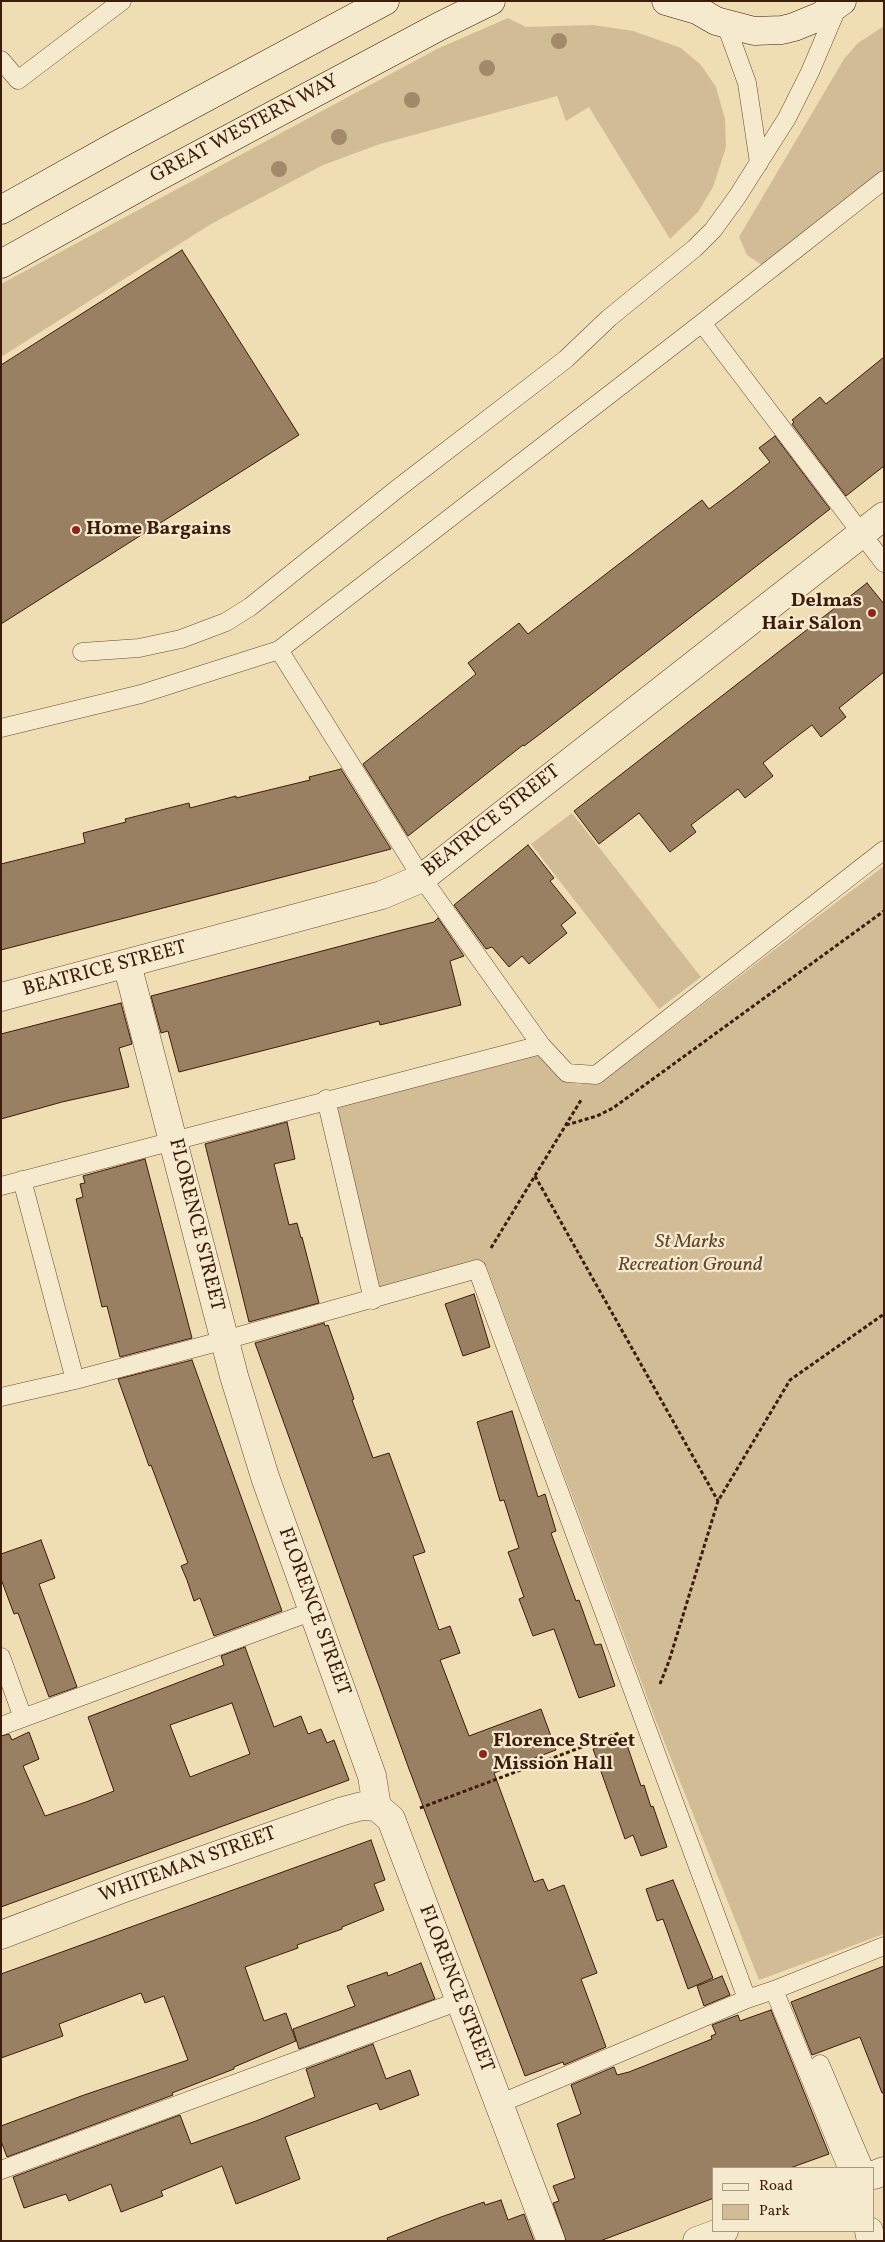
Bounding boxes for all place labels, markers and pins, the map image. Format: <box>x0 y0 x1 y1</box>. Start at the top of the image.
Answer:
place label: Home Bargains <box>86 518 231 542</box>
marker: Home Bargains <box>70 524 82 536</box>
place label: Delmas Hair Salon <box>762 590 862 637</box>
marker: Delmas Hair Salon <box>866 607 878 619</box>
place label: Florence Street Mission Hall <box>493 1730 635 1777</box>
marker: Florence Street Mission Hall <box>477 1748 489 1760</box>

